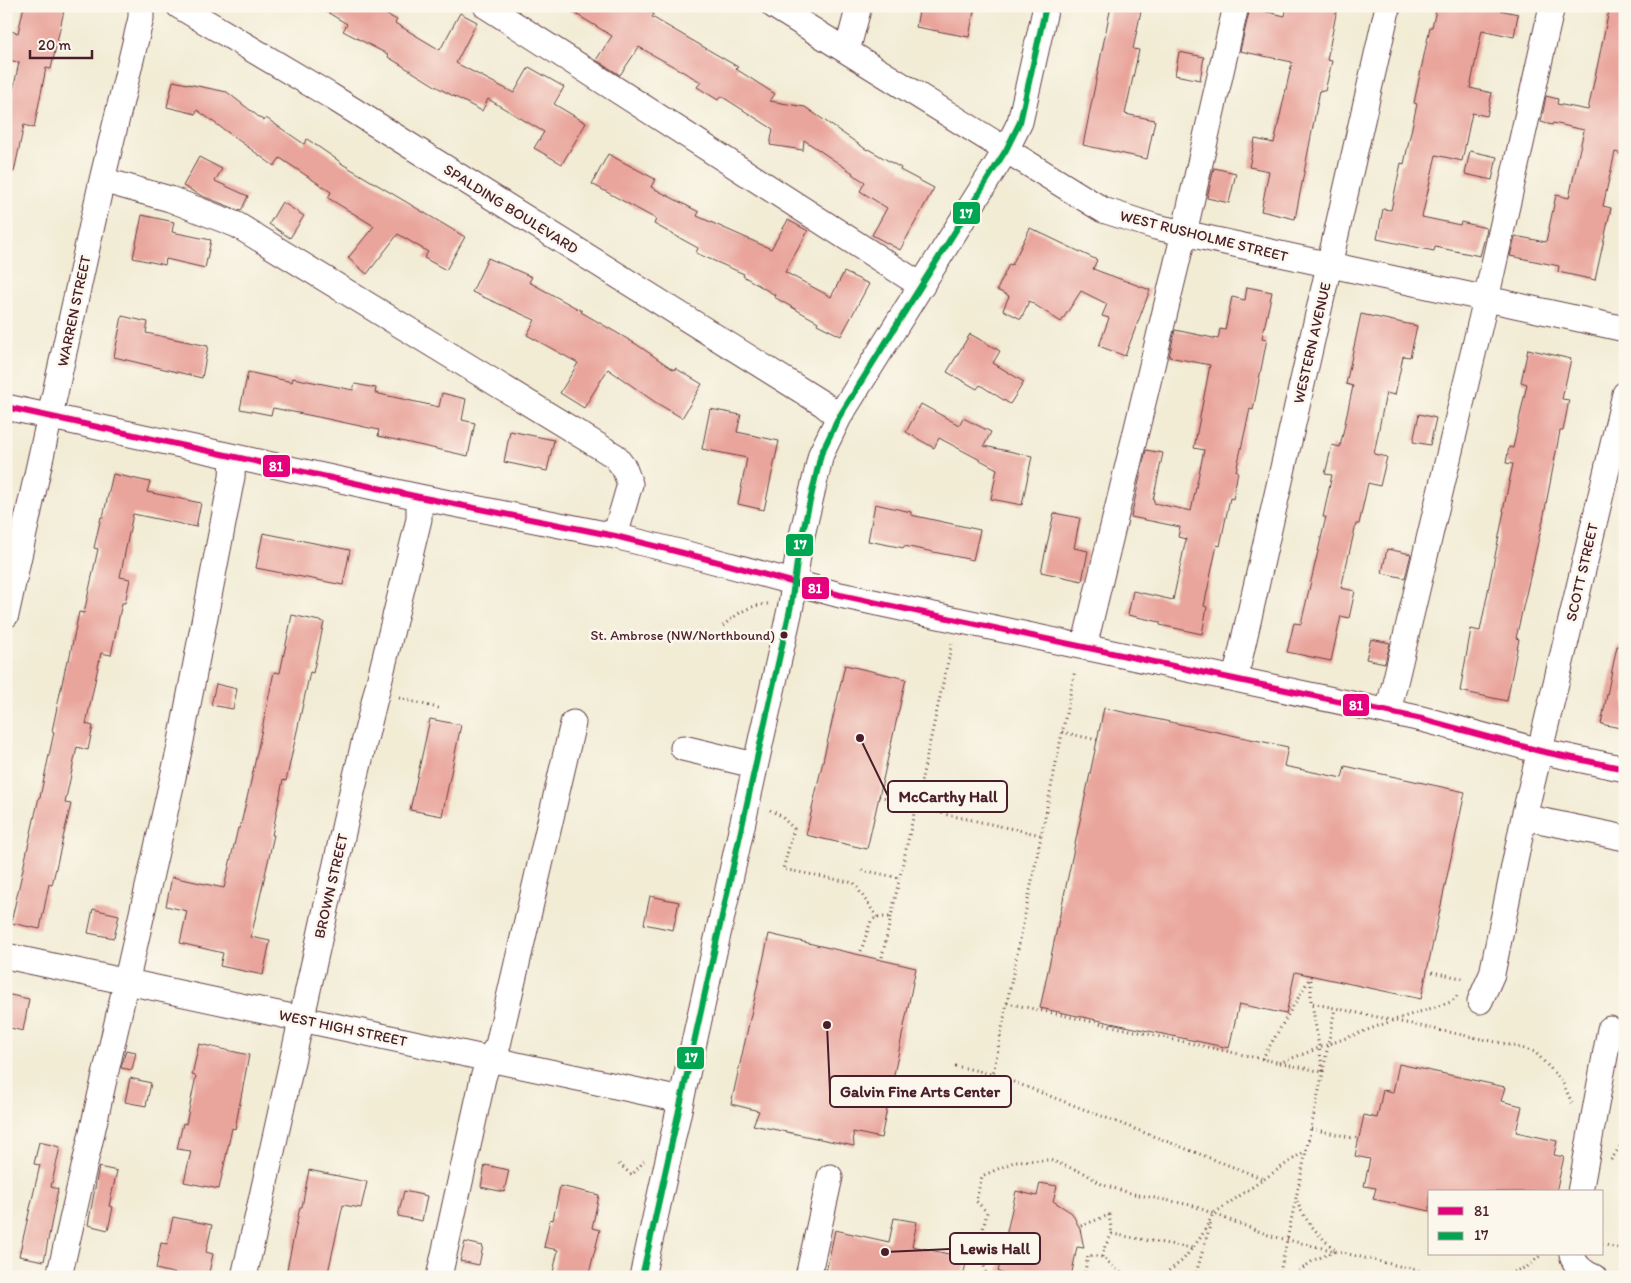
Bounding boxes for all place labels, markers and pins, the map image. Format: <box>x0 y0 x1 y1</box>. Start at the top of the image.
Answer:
place label: St. Ambrose (NW/Northbound) <box>590 627 775 644</box>
marker: St. Ambrose (NW/Northbound) <box>779 630 789 640</box>
callout: McCarthy Hall <box>888 781 1007 812</box>
callout: Galvin Fine Arts Center <box>830 1076 1011 1107</box>
callout: Lewis Hall <box>950 1233 1040 1264</box>

